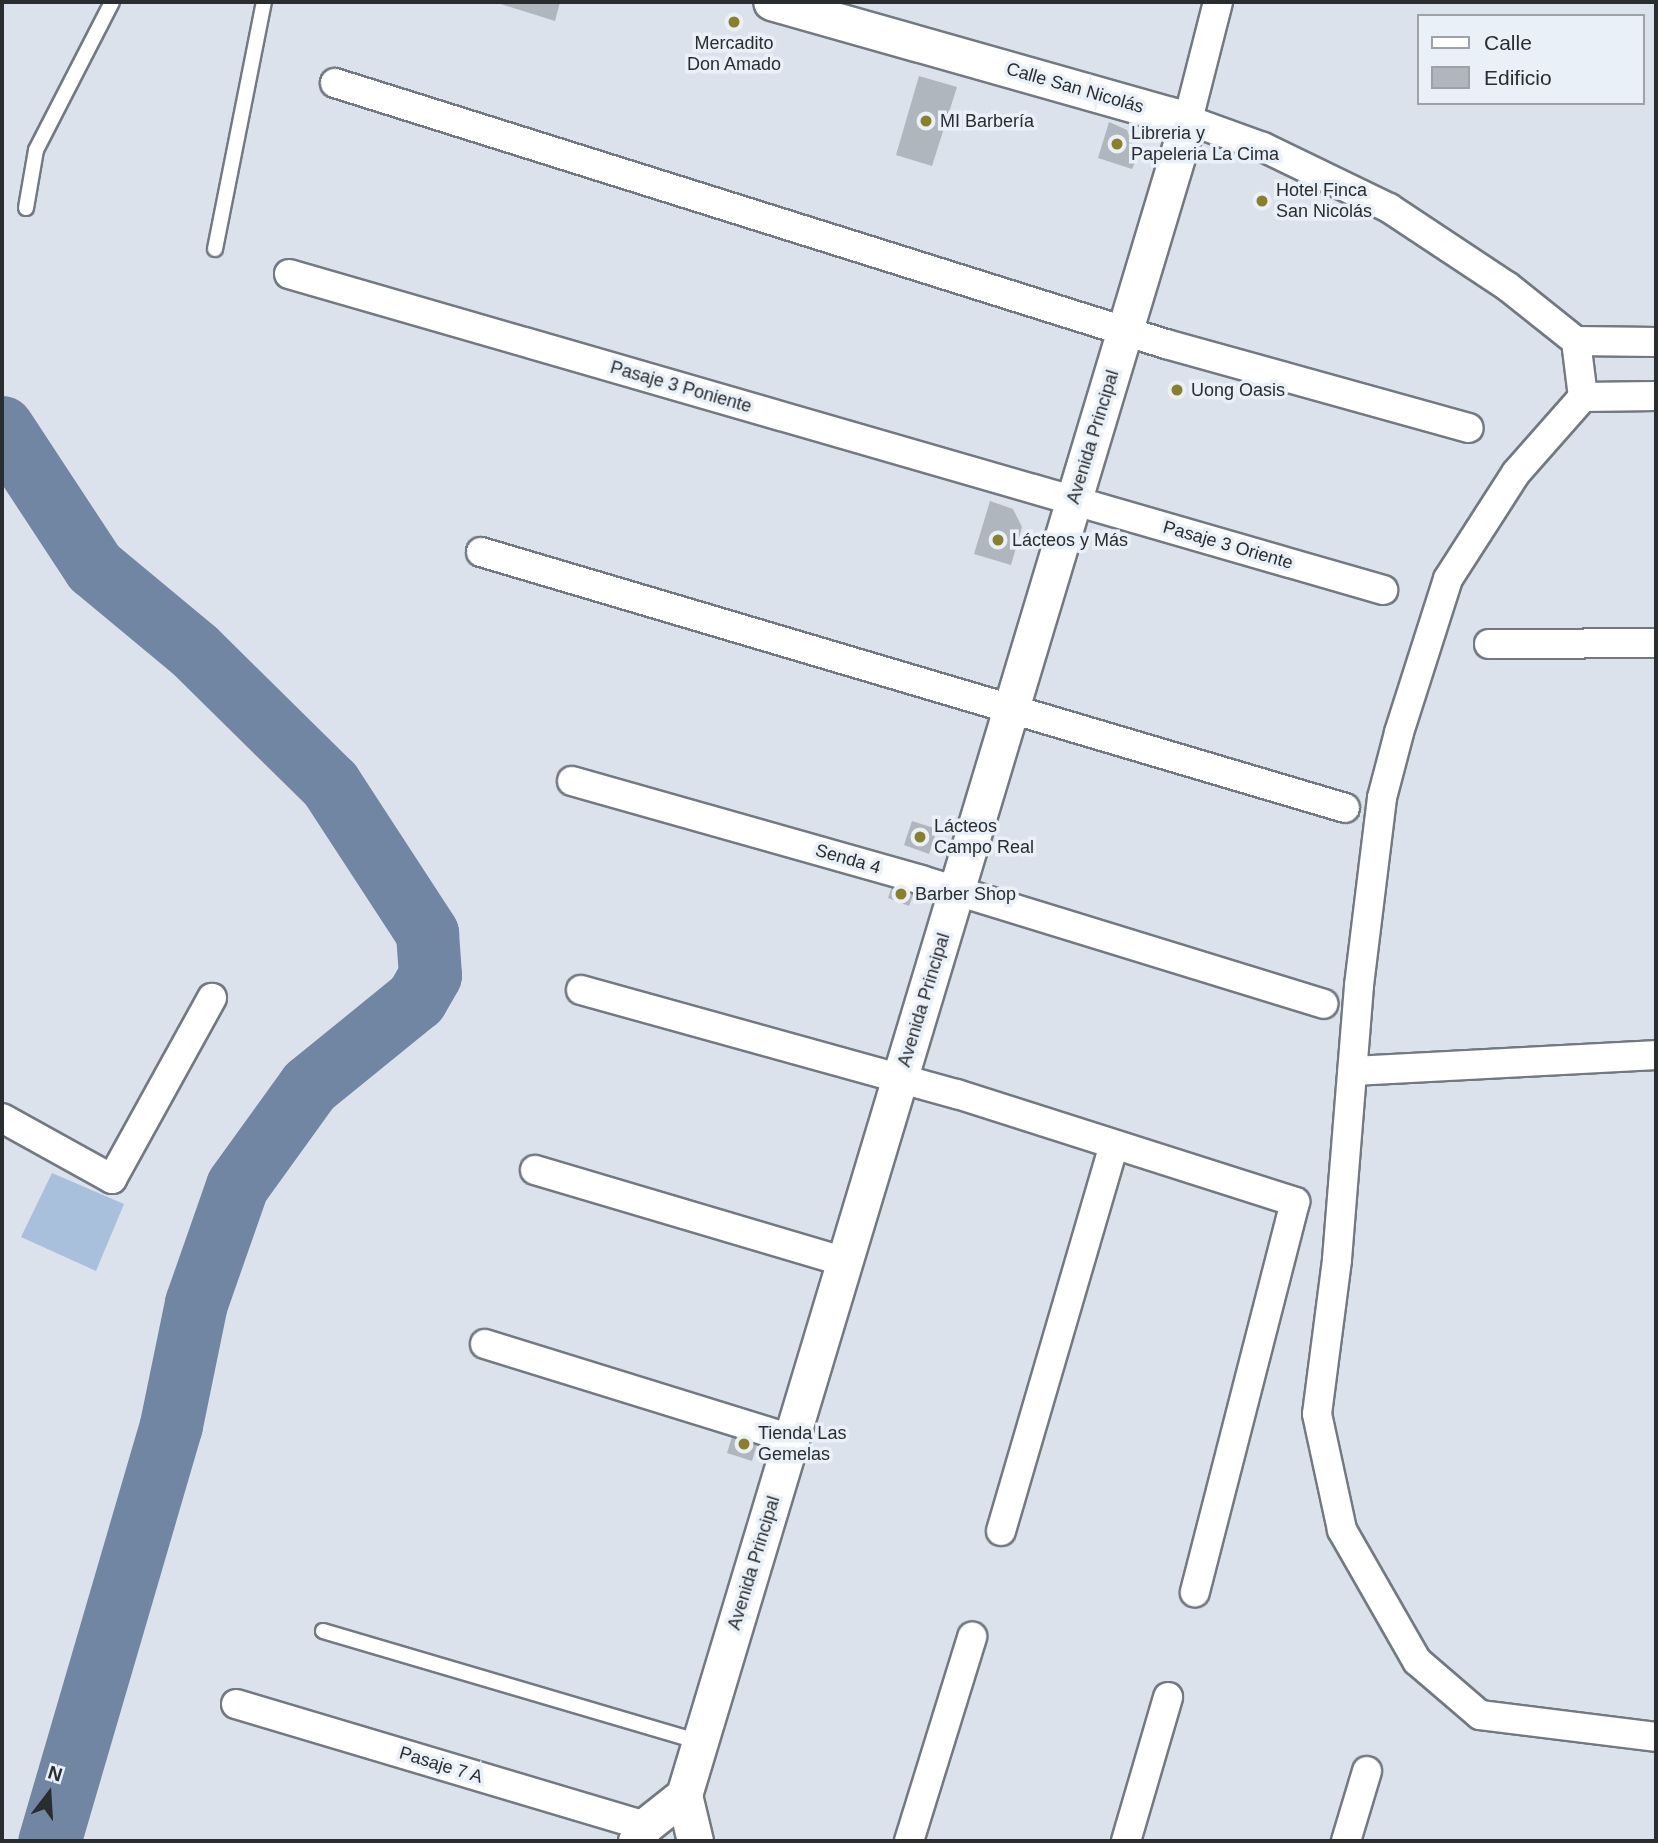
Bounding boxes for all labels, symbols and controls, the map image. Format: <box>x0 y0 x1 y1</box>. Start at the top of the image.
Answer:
marker: Mercadito Don Amado <box>726 14 742 30</box>
legend <box>1416 14 1644 105</box>
text: Calle <box>1484 31 1532 54</box>
place label: Mercadito Don Amado <box>686 33 782 76</box>
street label: Calle San Nicolás <box>1004 58 1146 118</box>
text: Edificio <box>1484 66 1552 89</box>
place label: MI Barbería <box>940 110 1034 132</box>
marker: MI Barbería <box>918 113 934 129</box>
place label: Libreria y Papeleria La Cima <box>1131 123 1279 166</box>
marker: Libreria y Papeleria La Cima <box>1109 136 1125 152</box>
place label: Hotel Finca San Nicolás <box>1276 180 1372 222</box>
marker: Hotel Finca San Nicolás <box>1254 193 1270 209</box>
street label: Pasaje 3 Poniente <box>608 356 754 418</box>
street label: Avenida Principal <box>1062 367 1124 507</box>
place label: Uong Oasis <box>1191 379 1285 401</box>
marker: Uong Oasis <box>1169 382 1185 398</box>
street label: Pasaje 3 Oriente <box>1161 516 1295 574</box>
place label: Lácteos y Más <box>1012 529 1128 551</box>
marker: Lácteos y Más <box>990 532 1006 548</box>
place label: Lácteos Campo Real <box>934 816 1034 858</box>
marker: Lácteos Campo Real <box>912 829 928 845</box>
street label: Senda 4 <box>813 839 883 879</box>
place label: Barber Shop <box>915 883 1016 905</box>
marker: Barber Shop <box>893 886 909 902</box>
street label: Avenida Principal <box>893 930 955 1070</box>
place label: Tienda Las Gemelas <box>758 1423 846 1466</box>
marker: Tienda Las Gemelas <box>736 1436 752 1452</box>
street label: Avenida Principal <box>723 1493 785 1633</box>
street label: Pasaje 7 A <box>396 1742 486 1788</box>
north arrow <box>14 1759 84 1829</box>
text: N <box>46 1761 65 1785</box>

